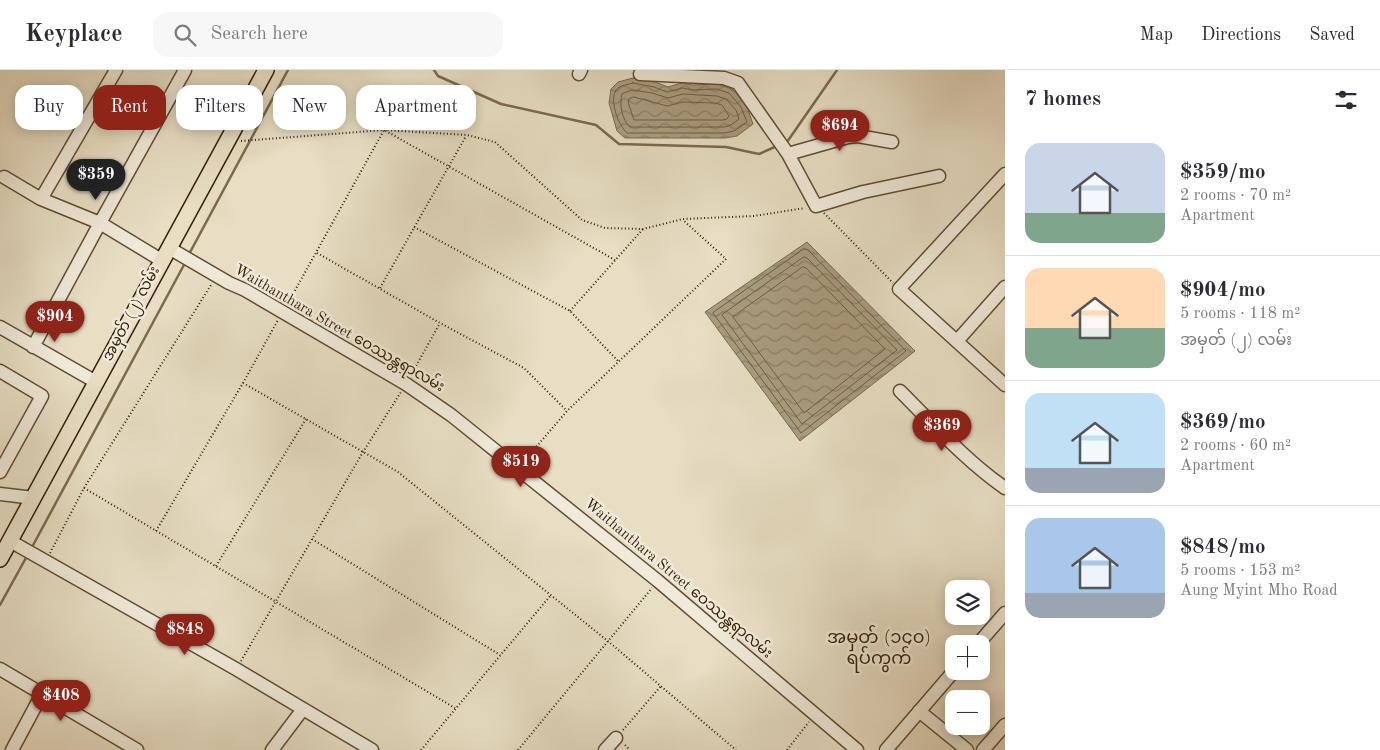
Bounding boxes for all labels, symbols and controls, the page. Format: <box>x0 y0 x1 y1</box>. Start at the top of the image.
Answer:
search box <box>153 12 503 57</box>
icon: search <box>171 21 199 49</box>
text: Keyplace <box>25 23 123 47</box>
text: Search here <box>211 25 308 44</box>
text: Map <box>1140 26 1173 44</box>
text: Directions <box>1201 26 1281 44</box>
text: Saved <box>1309 26 1355 44</box>
chip: Buy <box>15 85 83 130</box>
chip: Rent <box>93 85 166 130</box>
chip: Filters <box>176 85 263 130</box>
chip: New <box>273 85 346 130</box>
chip: Apartment <box>356 85 476 130</box>
icon: filters <box>1332 86 1360 114</box>
text: 7 homes <box>1025 89 1101 110</box>
pin: $694 <box>810 109 870 152</box>
text: $694 <box>821 118 859 134</box>
pin: $359 <box>66 158 126 201</box>
text: $359/mo <box>1180 162 1266 183</box>
icon: home <box>1065 163 1125 223</box>
text: $359 <box>77 167 115 183</box>
text: 2 rooms · 70 m² <box>1180 188 1291 204</box>
text: Apartment <box>1180 208 1255 224</box>
street label: Waithanthara Street ဝေဿန္တရာလမ်း <box>230 259 449 398</box>
street label: အမှတ် (၂) လမ်း <box>97 262 166 365</box>
text: $904/mo <box>1180 280 1266 301</box>
icon: home <box>1065 288 1125 348</box>
pin: $904 <box>25 300 85 343</box>
text: 5 rooms · 118 m² <box>1180 306 1300 322</box>
text: $904 <box>36 309 74 325</box>
text: အမှတ် (၂) လမ်း <box>1180 333 1292 349</box>
pin: $369 <box>912 410 972 452</box>
text: $369/mo <box>1180 412 1266 433</box>
icon: home <box>1065 413 1125 473</box>
text: $369 <box>923 418 961 434</box>
text: 2 rooms · 60 m² <box>1180 438 1291 454</box>
pin: $519 <box>491 446 551 488</box>
text: $519 <box>502 454 540 470</box>
text: Apartment <box>1180 458 1255 474</box>
street label: Waithanthara Street ဝေဿန္တရာလမ်း <box>579 493 777 664</box>
text: $848/mo <box>1180 537 1266 558</box>
icon: home <box>1065 538 1125 598</box>
text: 5 rooms · 153 m² <box>1180 563 1300 579</box>
map controls <box>945 580 990 735</box>
button: layers <box>945 580 990 625</box>
text: Aung Myint Mho Road <box>1180 583 1338 599</box>
pin: $848 <box>155 614 215 656</box>
text: $848 <box>166 622 204 638</box>
district label: အမှတ် (၁၄၀) ရပ်ကွက် <box>827 624 931 673</box>
button: + <box>945 635 990 680</box>
pin: $408 <box>31 680 91 722</box>
text: $408 <box>42 688 80 704</box>
button: − <box>945 690 990 735</box>

